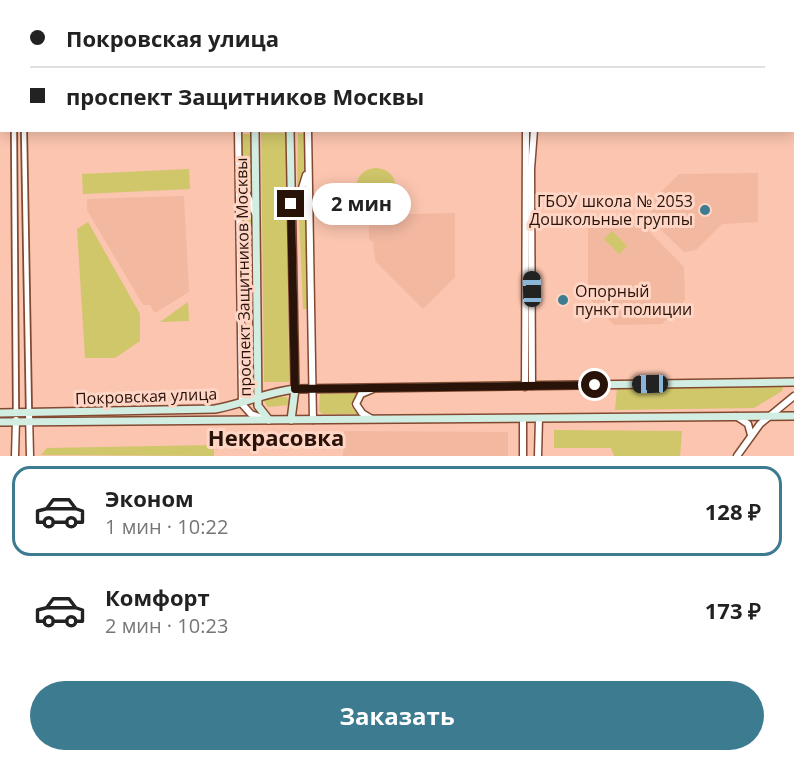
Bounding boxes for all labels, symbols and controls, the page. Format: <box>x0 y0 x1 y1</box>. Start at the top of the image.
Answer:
text: Покровская улица <box>66 23 279 53</box>
text: проспект Защитников Москвы <box>66 81 424 111</box>
street label: проспект Защитников Москвы <box>230 157 256 397</box>
callout: 2 мин <box>312 183 411 225</box>
route end <box>277 190 304 217</box>
text: 2 мин <box>331 190 392 217</box>
place label: ГБОУ школа № 2053 Дошкольные группы <box>529 190 693 230</box>
marker: ГБОУ школа № 2053 Дошкольные группы <box>698 203 712 217</box>
car <box>523 271 541 307</box>
place label: Опорный пункт полиции <box>575 280 692 320</box>
marker: Опорный пункт полиции <box>556 293 570 307</box>
route start <box>581 371 608 398</box>
car <box>632 375 668 393</box>
street label: Покровская улица <box>75 383 217 409</box>
district label: Некрасовка <box>208 422 344 452</box>
text: Эконом <box>105 483 194 513</box>
icon: car <box>33 484 87 538</box>
text: 128 ₽ <box>705 496 761 526</box>
text: 1 мин · 10:22 <box>105 513 228 540</box>
text: Комфорт <box>105 582 210 612</box>
icon: car <box>33 583 87 637</box>
text: 173 ₽ <box>705 595 761 625</box>
text: 2 мин · 10:23 <box>105 612 228 639</box>
button: Заказать <box>30 681 764 750</box>

